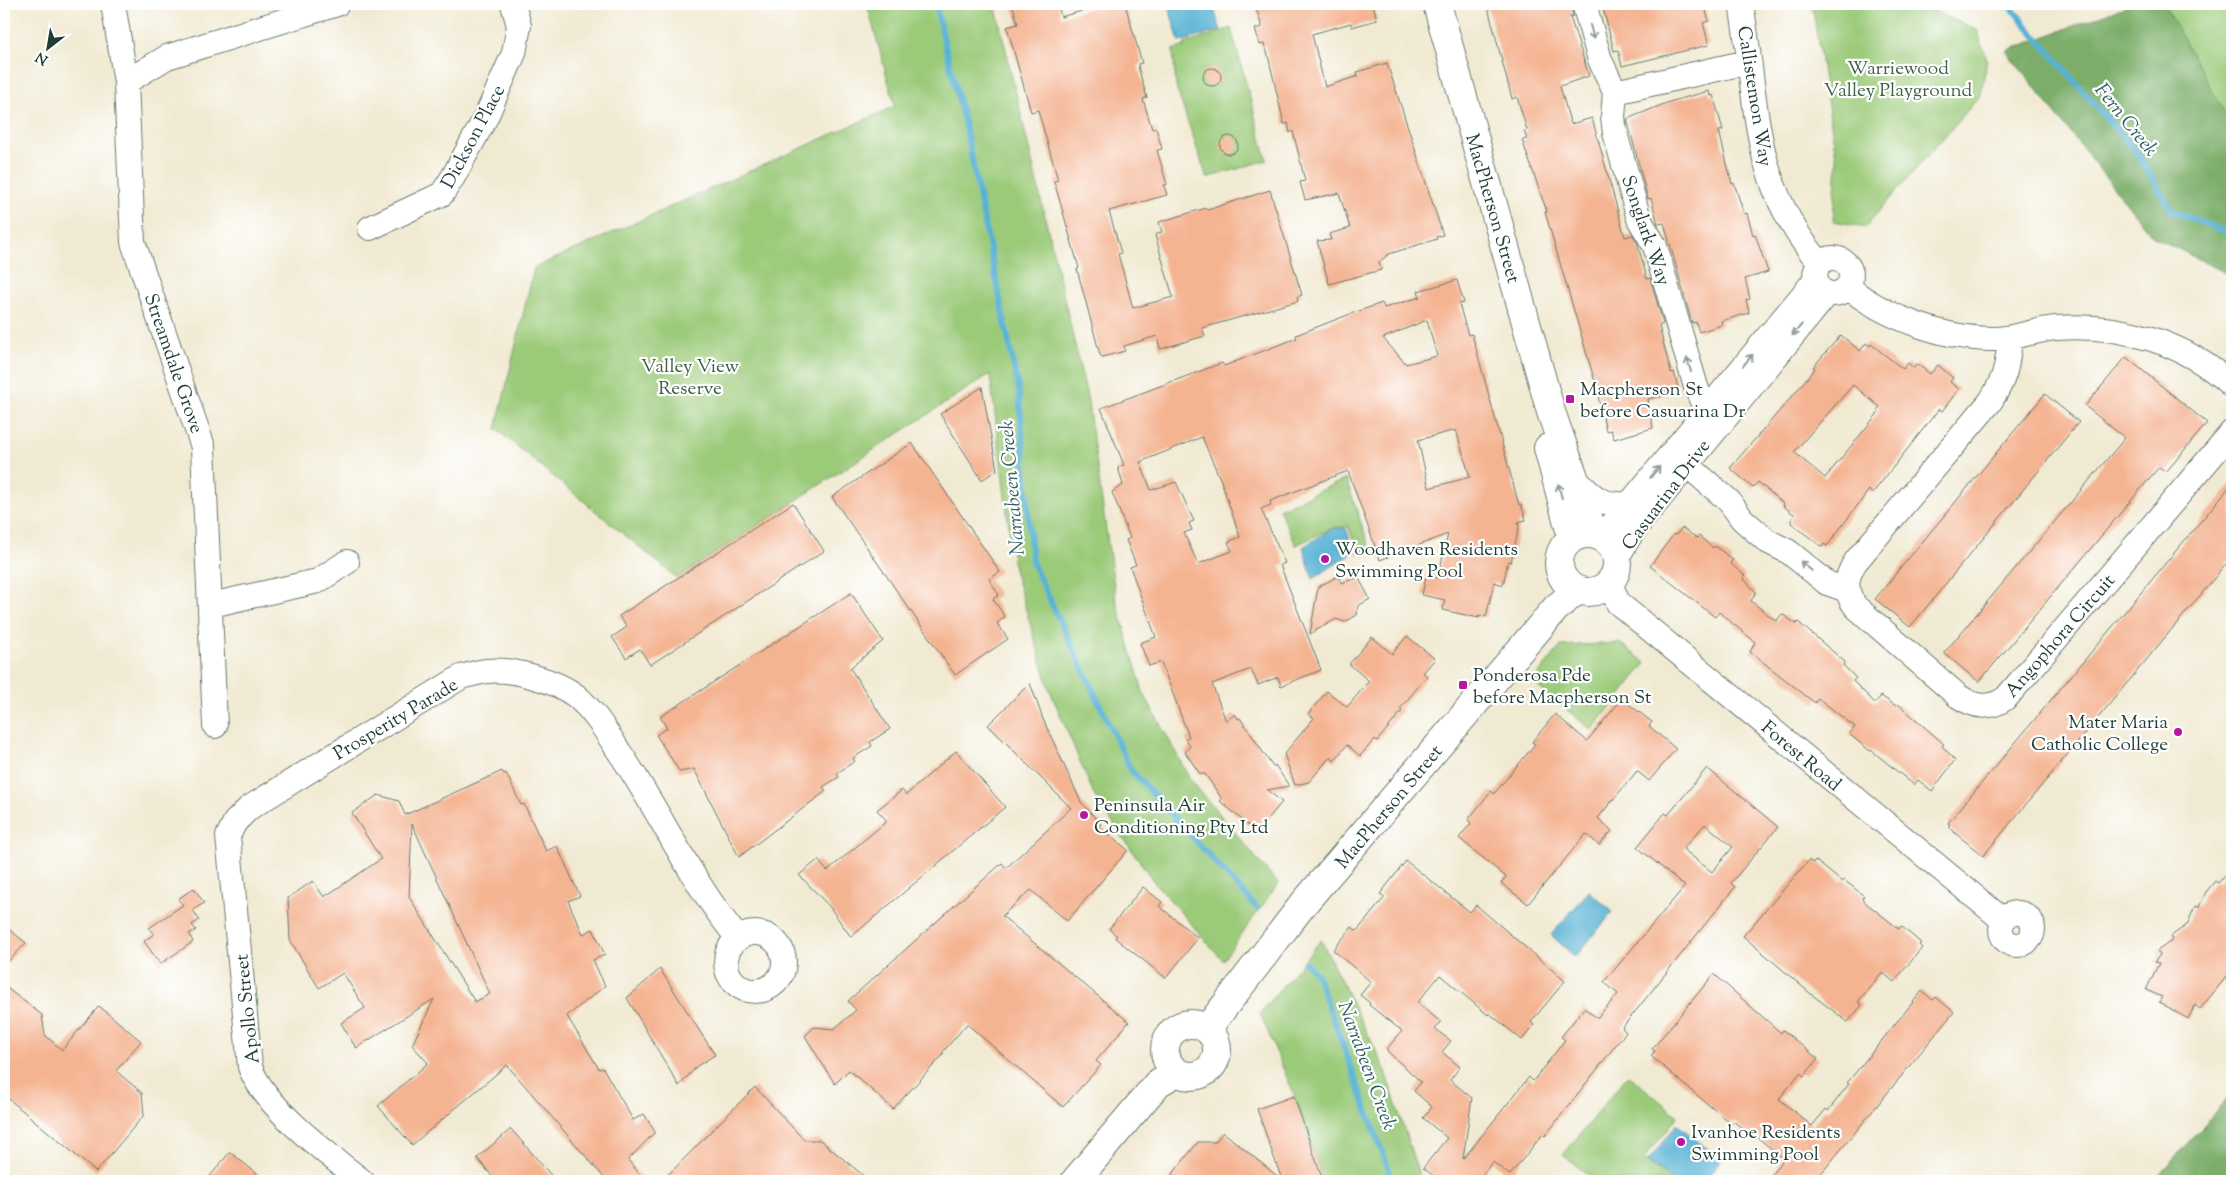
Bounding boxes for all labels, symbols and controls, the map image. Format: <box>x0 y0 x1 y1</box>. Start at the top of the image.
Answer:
north arrow <box>22 22 72 72</box>
one-way arrow <box>1588 23 1598 39</box>
street label: Callistemon Way <box>1729 24 1778 169</box>
text: N <box>32 46 52 69</box>
park label: Warriewood Valley Playground <box>1824 56 1973 105</box>
water label: Fern Creek <box>2086 78 2164 164</box>
street label: Dickson Place <box>435 80 513 194</box>
street label: MacPherson Street <box>1457 131 1526 287</box>
street label: Songlark Way <box>1613 172 1676 290</box>
street label: Streamdale Grove <box>136 290 209 438</box>
one-way arrow <box>1791 323 1802 336</box>
one-way arrow <box>1743 353 1754 366</box>
park label: Valley View Reserve <box>641 354 739 403</box>
one-way arrow <box>1684 357 1694 373</box>
place label: Macpherson St before Casuarina Dr <box>1580 377 1745 426</box>
marker: Macpherson St before Casuarina Dr <box>1564 393 1576 405</box>
water label: Narrabeen Creek <box>993 419 1034 556</box>
street label: Casuarina Drive <box>1616 434 1718 557</box>
one-way arrow <box>1650 466 1661 479</box>
one-way arrow <box>1554 484 1564 500</box>
place label: Woodhaven Residents Swimming Pool <box>1335 537 1518 586</box>
marker: Woodhaven Residents Swimming Pool <box>1319 553 1331 565</box>
one-way arrow <box>1799 560 1812 571</box>
street label: Angophora Circuit <box>1999 568 2123 705</box>
place label: Ponderosa Pde before Macpherson St <box>1473 663 1652 712</box>
street label: Prosperity Parade <box>329 672 464 768</box>
marker: Ponderosa Pde before Macpherson St <box>1457 679 1469 691</box>
place label: Mater Maria Catholic College <box>2031 710 2168 759</box>
street label: Forest Road <box>1754 715 1847 799</box>
marker: Mater Maria Catholic College <box>2172 726 2184 738</box>
street label: MacPherson Street <box>1330 739 1450 875</box>
place label: Peninsula Air Conditioning Pty Ltd <box>1094 793 1269 842</box>
marker: Peninsula Air Conditioning Pty Ltd <box>1078 809 1090 821</box>
street label: Apollo Street <box>229 952 268 1065</box>
water label: Narrabeen Creek <box>1329 997 1402 1134</box>
place label: Ivanhoe Residents Swimming Pool <box>1691 1120 1841 1169</box>
marker: Ivanhoe Residents Swimming Pool <box>1675 1136 1687 1148</box>

